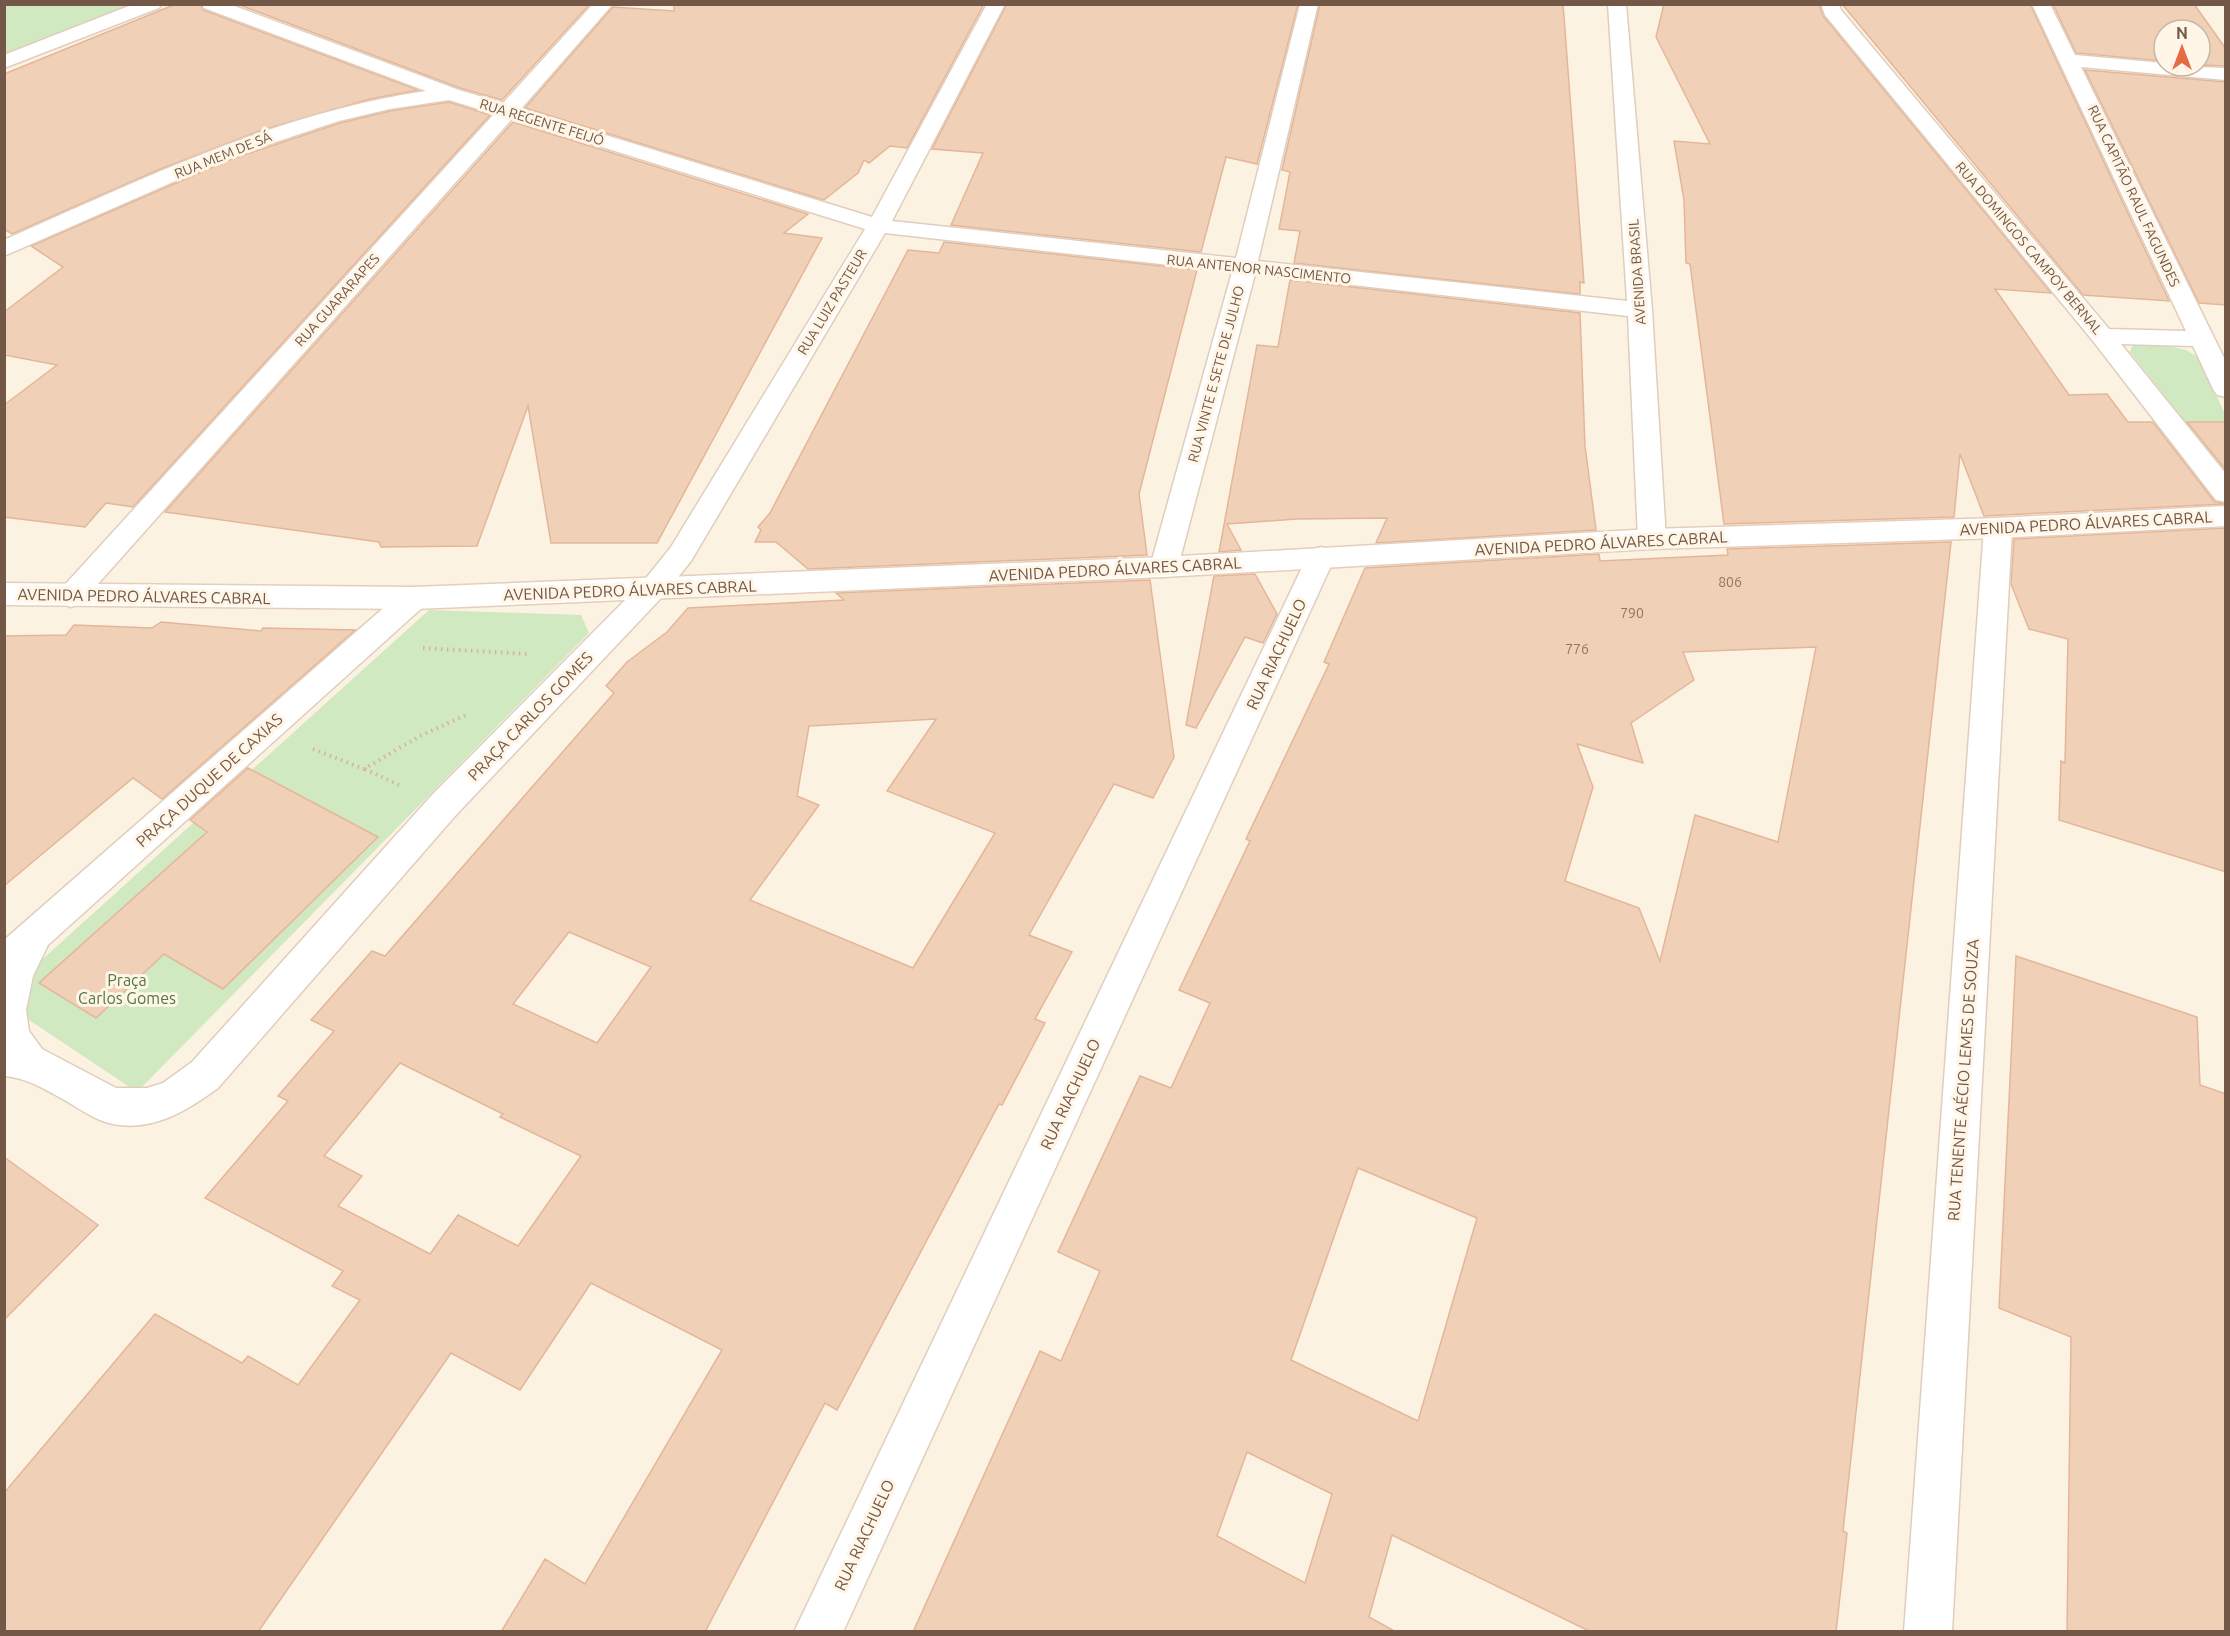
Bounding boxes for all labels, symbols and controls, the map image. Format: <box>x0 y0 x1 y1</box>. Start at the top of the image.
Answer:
north arrow <box>2152 18 2212 78</box>
text: N <box>2176 24 2188 42</box>
street label: RUA REGENTE FEIJÓ <box>478 94 607 149</box>
street label: RUA CAPITÃO RAUL FAGUNDES <box>2085 102 2184 289</box>
street label: RUA MEM DE SÁ <box>172 127 274 182</box>
street label: RUA DOMINGOS CAMPOY BERNAL <box>1952 159 2106 337</box>
street label: AVENIDA BRASIL <box>1625 219 1649 325</box>
street label: RUA LUIZ PASTEUR <box>794 246 870 358</box>
street label: RUA GUARARAPES <box>291 251 383 349</box>
street label: RUA ANTENOR NASCIMENTO <box>1166 251 1352 287</box>
street label: RUA VINTE E SETE DE JULHO <box>1185 284 1247 464</box>
street label: AVENIDA PEDRO ÁLVARES CABRAL <box>1959 505 2213 539</box>
street label: AVENIDA PEDRO ÁLVARES CABRAL <box>1474 525 1728 559</box>
street label: AVENIDA PEDRO ÁLVARES CABRAL <box>988 551 1242 585</box>
house number: 806 <box>1718 574 1742 590</box>
street label: AVENIDA PEDRO ÁLVARES CABRAL <box>503 575 757 603</box>
street label: AVENIDA PEDRO ÁLVARES CABRAL <box>17 583 271 607</box>
street label: RUA RIACHUELO <box>1242 596 1310 712</box>
house number: 790 <box>1620 605 1644 621</box>
house number: 776 <box>1565 641 1589 657</box>
street label: PRAÇA CARLOS GOMES <box>464 648 596 784</box>
street label: PRAÇA DUQUE DE CAXIAS <box>132 710 286 850</box>
street label: RUA TENENTE AÉCIO LEMES DE SOUZA <box>1942 938 1982 1222</box>
park label: Praça Carlos Gomes <box>78 971 176 1007</box>
street label: RUA RIACHUELO <box>1036 1036 1104 1152</box>
street label: RUA RIACHUELO <box>830 1477 898 1593</box>

